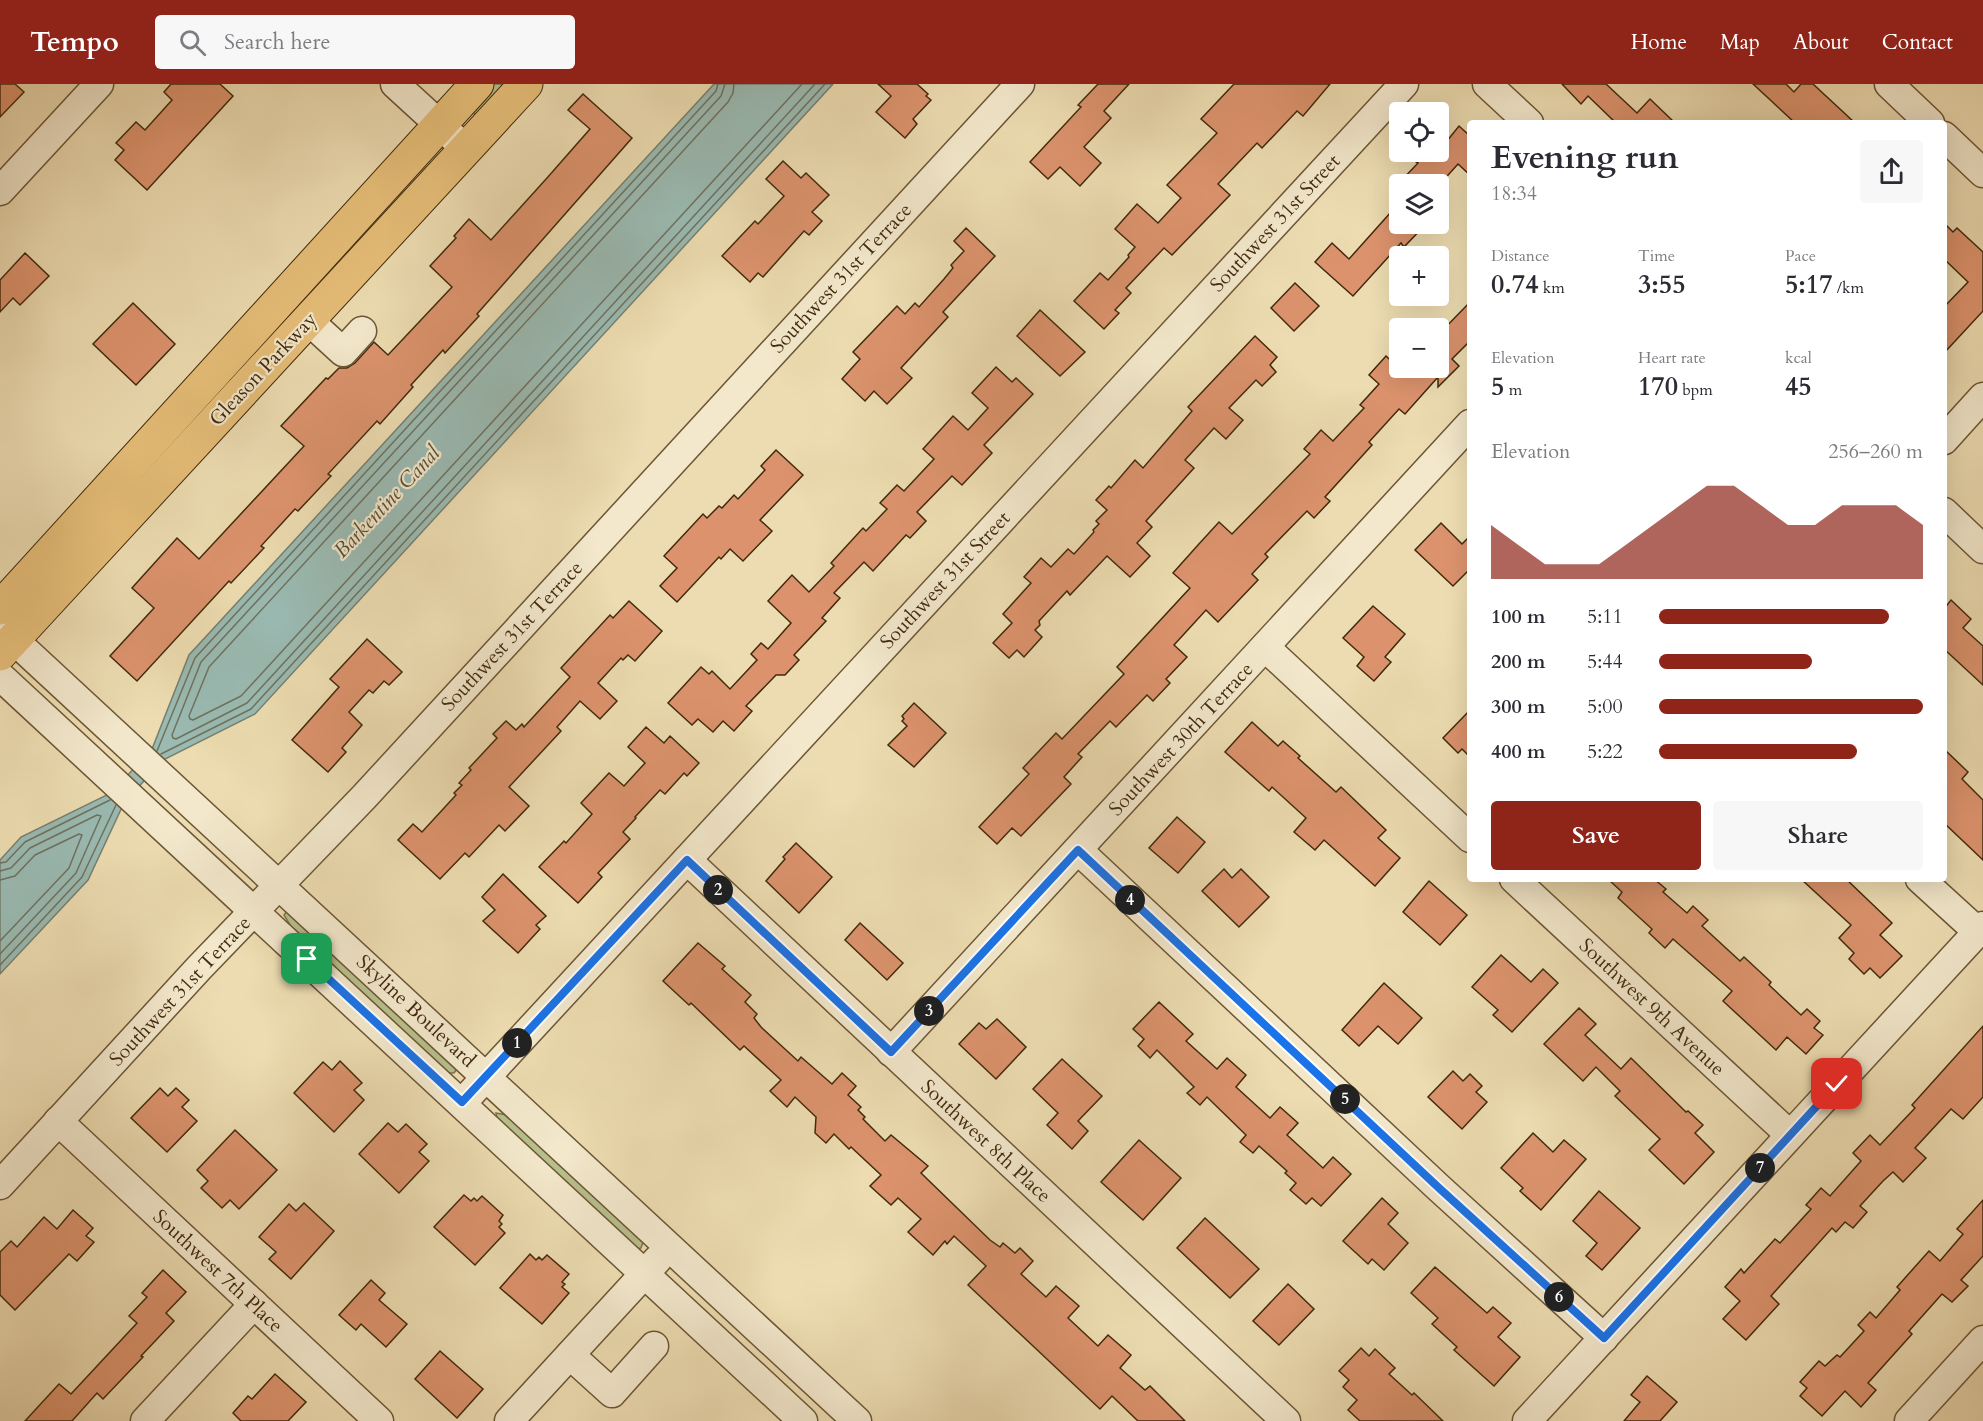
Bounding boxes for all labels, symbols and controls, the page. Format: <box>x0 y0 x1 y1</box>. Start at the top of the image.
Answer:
search box <box>155 15 575 69</box>
text: Tempo <box>30 23 119 61</box>
icon: search <box>176 26 209 59</box>
text: Search here <box>224 27 331 57</box>
text: Home <box>1631 28 1687 57</box>
text: Map <box>1720 28 1760 57</box>
text: About <box>1793 28 1849 57</box>
text: Contact <box>1882 28 1953 57</box>
map controls <box>1389 102 1449 378</box>
button: locate <box>1389 102 1449 162</box>
text: Evening run <box>1491 135 1679 180</box>
button: share <box>1860 140 1923 203</box>
street label: Southwest 31st Street <box>1204 148 1347 298</box>
button: layers <box>1389 174 1449 234</box>
text: 18:34 <box>1491 180 1537 207</box>
street label: Southwest 31st Terrace <box>764 197 918 359</box>
text: Distance <box>1491 245 1549 267</box>
text: Time <box>1638 245 1675 267</box>
text: Pace <box>1785 245 1816 267</box>
button: + <box>1389 246 1449 306</box>
text: 0.74 <box>1491 267 1539 302</box>
text: 3:55 <box>1638 267 1686 302</box>
text: 5:17 <box>1785 267 1833 302</box>
text: km <box>1539 277 1565 299</box>
text: /km <box>1833 277 1864 299</box>
street label: Gleason Parkway <box>203 306 323 432</box>
button: − <box>1389 318 1449 378</box>
text: Elevation <box>1491 347 1555 369</box>
text: Heart rate <box>1638 347 1706 369</box>
text: kcal <box>1785 347 1812 369</box>
text: 5 <box>1491 369 1504 404</box>
text: 170 <box>1638 369 1678 404</box>
text: 45 <box>1785 369 1812 404</box>
text: m <box>1504 379 1522 401</box>
text: bpm <box>1678 379 1713 401</box>
water label: Barkentine Canal <box>327 438 448 565</box>
text: Elevation <box>1491 438 1570 465</box>
text: 256–260 m <box>1828 438 1923 465</box>
street label: Southwest 31st Street <box>874 505 1017 655</box>
street label: Southwest 31st Terrace <box>435 555 589 717</box>
text: 100 m <box>1491 603 1546 630</box>
text: 5:11 <box>1587 603 1623 630</box>
text: 200 m <box>1491 648 1546 675</box>
text: 5:44 <box>1587 648 1623 675</box>
street label: Southwest 30th Terrace <box>1103 656 1259 822</box>
text: 300 m <box>1491 693 1546 720</box>
text: 5:00 <box>1587 693 1623 720</box>
text: 400 m <box>1491 738 1546 765</box>
text: 5:22 <box>1587 738 1623 765</box>
button: Save <box>1491 801 1701 870</box>
button: Share <box>1713 801 1923 870</box>
pin: 2 <box>703 875 733 905</box>
text: 2 <box>714 879 722 901</box>
pin: 4 <box>1115 885 1145 915</box>
text: 4 <box>1126 889 1134 911</box>
street label: Southwest 31st Terrace <box>103 910 257 1072</box>
street label: Southwest 9th Avenue <box>1573 932 1731 1082</box>
pin <box>281 933 332 984</box>
icon: arrive <box>290 942 323 975</box>
street label: Skyline Boulevard <box>350 949 482 1074</box>
pin: 3 <box>914 996 944 1026</box>
text: 3 <box>925 1000 933 1022</box>
pin: 1 <box>502 1028 532 1058</box>
text: 1 <box>513 1032 521 1054</box>
pin <box>1811 1058 1862 1109</box>
icon: check <box>1820 1067 1853 1100</box>
street label: Southwest 8th Place <box>915 1073 1057 1209</box>
pin: 5 <box>1330 1084 1360 1114</box>
text: 5 <box>1341 1088 1349 1110</box>
pin: 7 <box>1745 1153 1775 1183</box>
text: 7 <box>1756 1157 1764 1179</box>
street label: Southwest 7th Place <box>147 1203 289 1339</box>
pin: 6 <box>1544 1282 1574 1312</box>
text: 6 <box>1555 1286 1563 1308</box>

